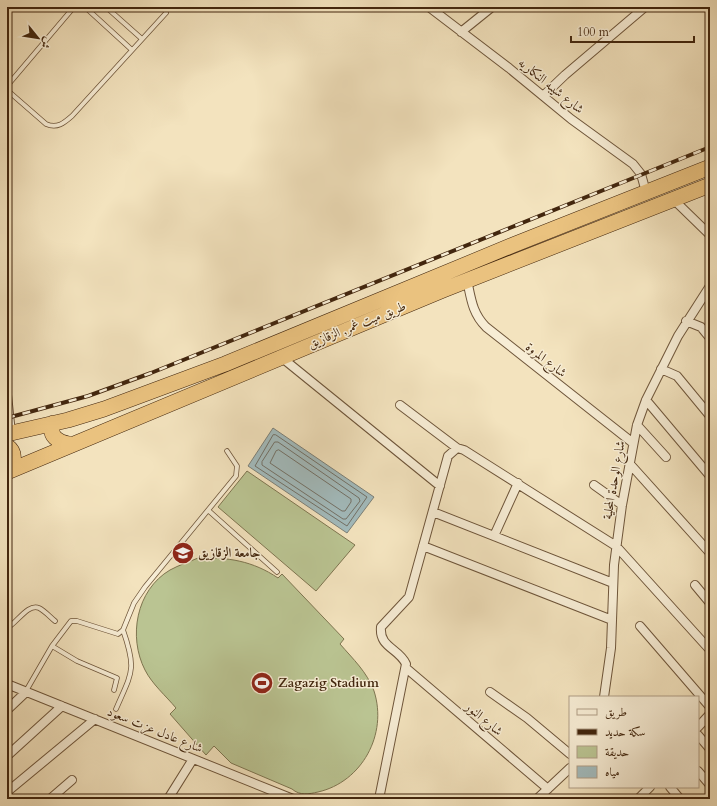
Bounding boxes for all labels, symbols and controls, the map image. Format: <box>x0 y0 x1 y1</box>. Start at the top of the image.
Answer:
north arrow <box>18 18 58 58</box>
scale bar <box>571 18 694 44</box>
text: 100 m <box>577 24 610 40</box>
text: ش <box>37 34 55 51</box>
street label: شارع شيبه النكاريه <box>513 54 588 120</box>
street label: طريق ميت غمر, الزقازيق <box>305 297 409 353</box>
street label: شارع المروة <box>520 338 570 383</box>
street label: شارع الوحدة المحلية <box>598 439 632 521</box>
school or university icon: جامعة الزقازيق <box>170 540 196 566</box>
place label: جامعة الزقازيق <box>198 544 261 562</box>
sports icon: Zagazig Stadium <box>249 670 275 696</box>
place label: Zagazig Stadium <box>278 674 379 692</box>
legend <box>569 696 699 788</box>
street label: شارع النور <box>459 697 507 742</box>
street label: شارع عادل عزت سعود <box>104 703 205 759</box>
text: طريق <box>605 704 627 720</box>
text: سكة حديد <box>605 724 646 740</box>
text: حديقة <box>605 744 629 760</box>
text: مياه <box>605 764 620 780</box>

